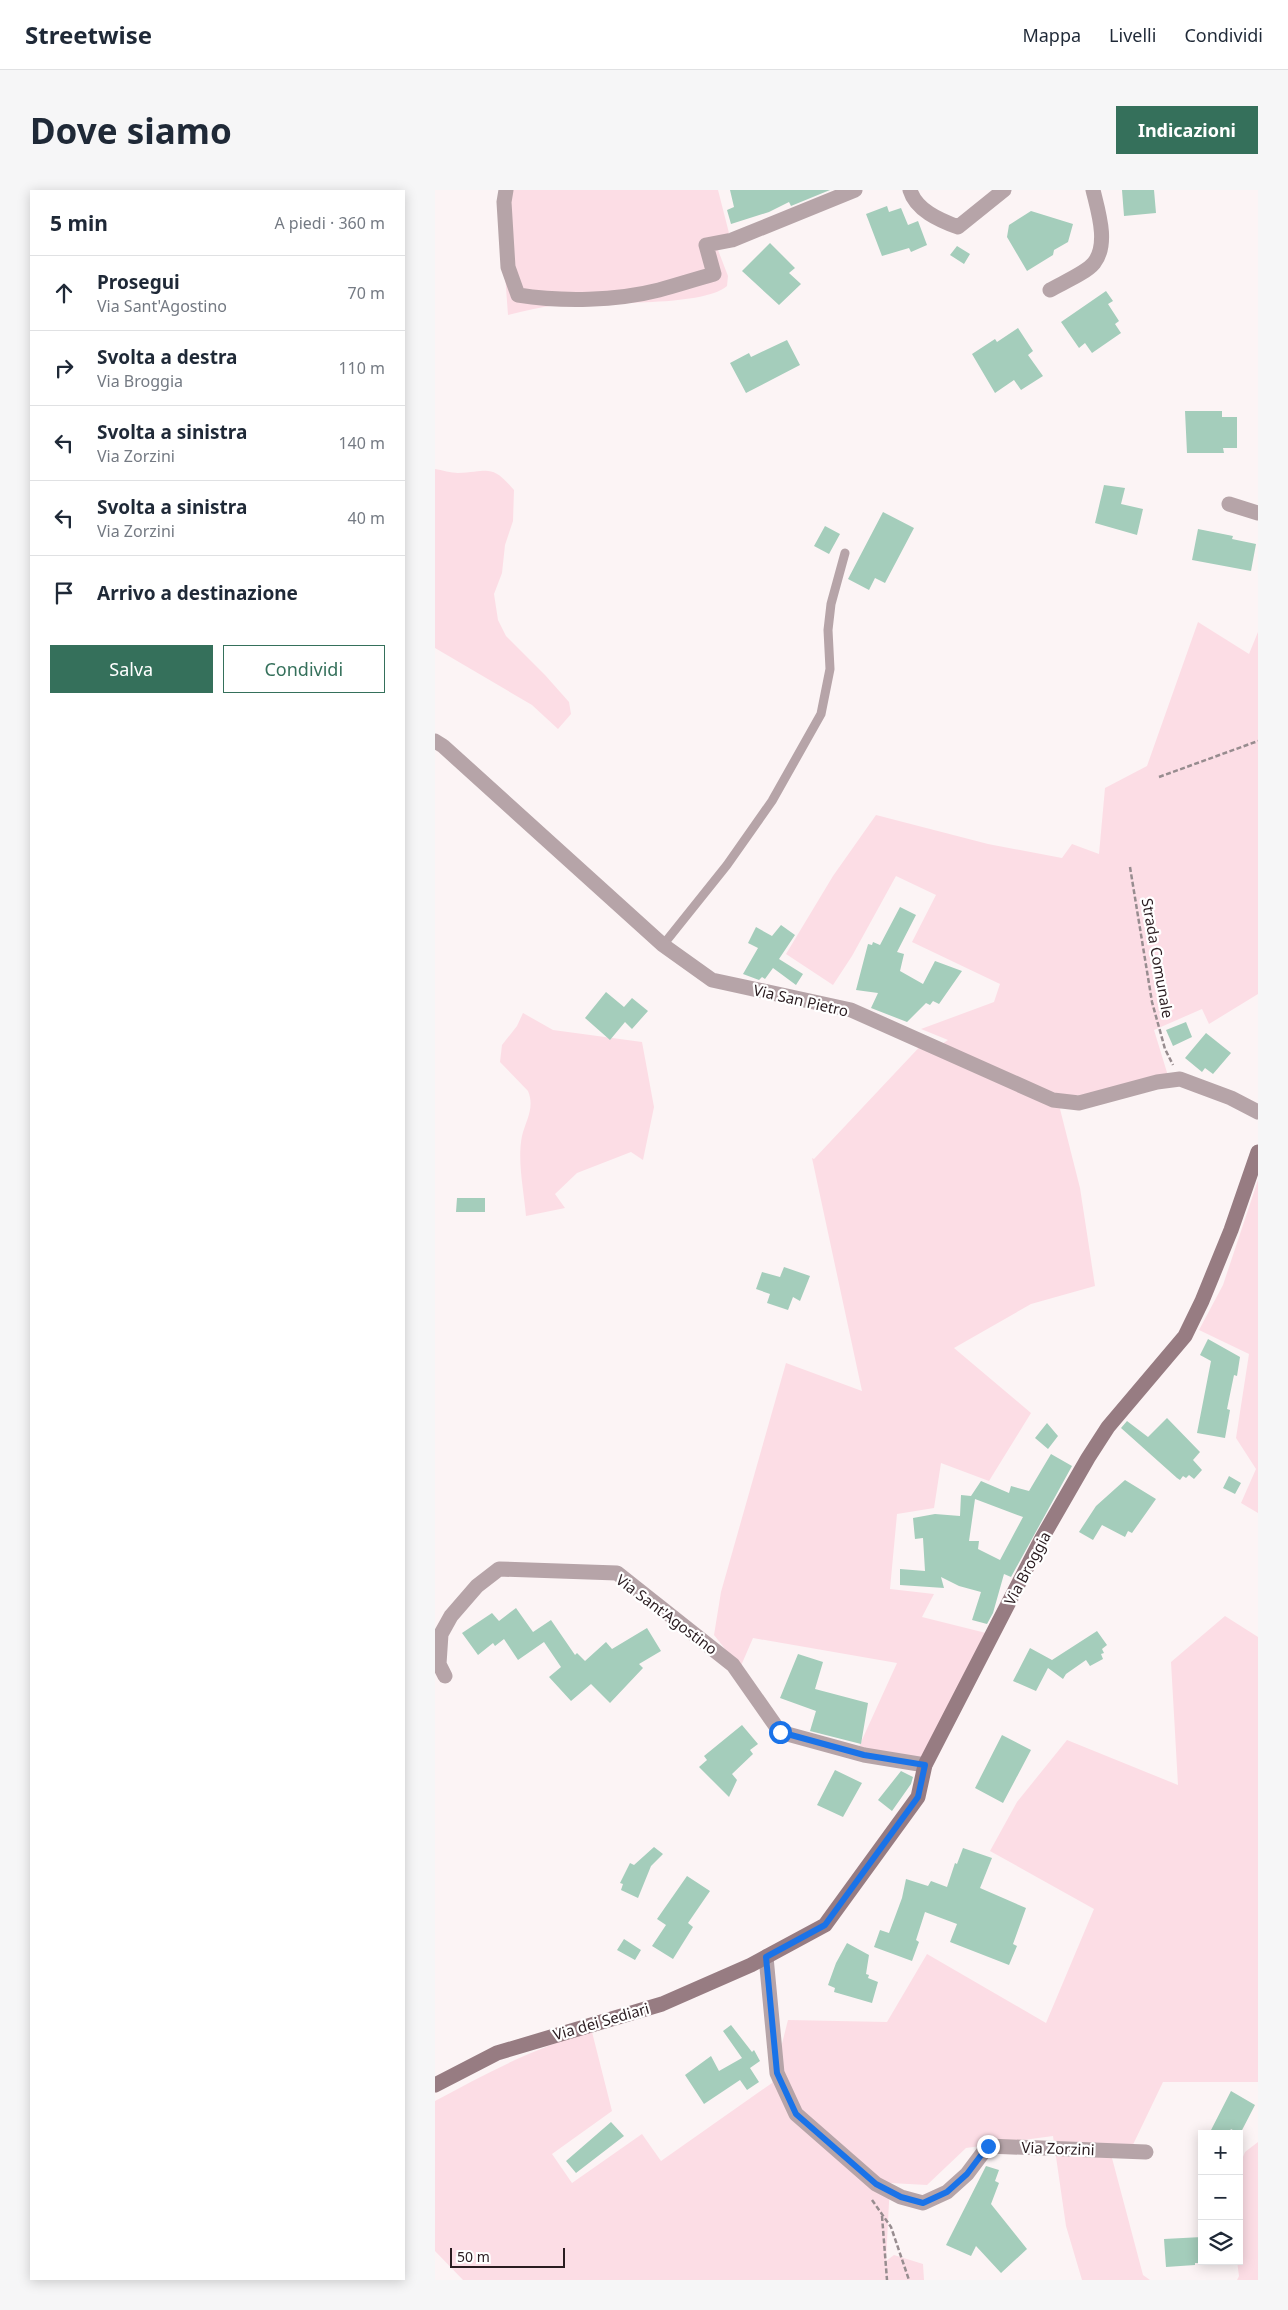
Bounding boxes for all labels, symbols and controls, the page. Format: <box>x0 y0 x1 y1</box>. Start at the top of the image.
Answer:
text: Streetwise <box>25 18 152 51</box>
text: Mappa <box>1022 23 1081 47</box>
text: Livelli <box>1109 23 1156 47</box>
text: Condividi <box>1184 23 1263 47</box>
button: Indicazioni <box>1116 106 1258 154</box>
text: Dove siamo <box>30 107 232 154</box>
text: 5 min <box>50 209 108 237</box>
text: A piedi · 360 m <box>274 212 385 234</box>
text: Prosegui <box>97 269 180 295</box>
icon: ahead <box>50 279 78 307</box>
text: 70 m <box>348 282 385 304</box>
text: Via Sant'Agostino <box>97 295 227 317</box>
text: Svolta a destra <box>97 344 237 370</box>
icon: right <box>50 354 78 382</box>
text: 110 m <box>338 357 385 379</box>
text: Via Broggia <box>97 370 183 392</box>
text: Svolta a sinistra <box>97 419 247 445</box>
icon: left <box>50 429 78 457</box>
text: 140 m <box>338 432 385 454</box>
text: Via Zorzini <box>97 445 175 467</box>
text: Svolta a sinistra <box>97 494 247 520</box>
icon: left <box>50 504 78 532</box>
text: 40 m <box>348 507 385 529</box>
text: Via Zorzini <box>97 520 175 542</box>
icon: arrive <box>50 579 78 607</box>
text: Arrivo a destinazione <box>97 580 298 606</box>
button: Salva <box>50 645 213 693</box>
button: Condividi <box>223 645 385 693</box>
street label: Strada Comunale <box>1138 896 1178 1020</box>
street label: Via San Pietro <box>752 979 850 1021</box>
street label: Via Broggia <box>999 1528 1055 1608</box>
street label: Via Sant'Agostino <box>612 1569 722 1659</box>
route start <box>769 1721 792 1744</box>
street label: Via dei Sediari <box>551 1998 651 2044</box>
map controls <box>1198 2130 1243 2265</box>
button: + <box>1198 2130 1243 2175</box>
route end <box>977 2135 1000 2158</box>
street label: Via Zorzini <box>1021 2137 1095 2159</box>
button: − <box>1198 2175 1243 2220</box>
button: layers <box>1198 2220 1243 2265</box>
scale bar <box>450 2245 565 2268</box>
text: 50 m <box>457 2247 490 2266</box>

